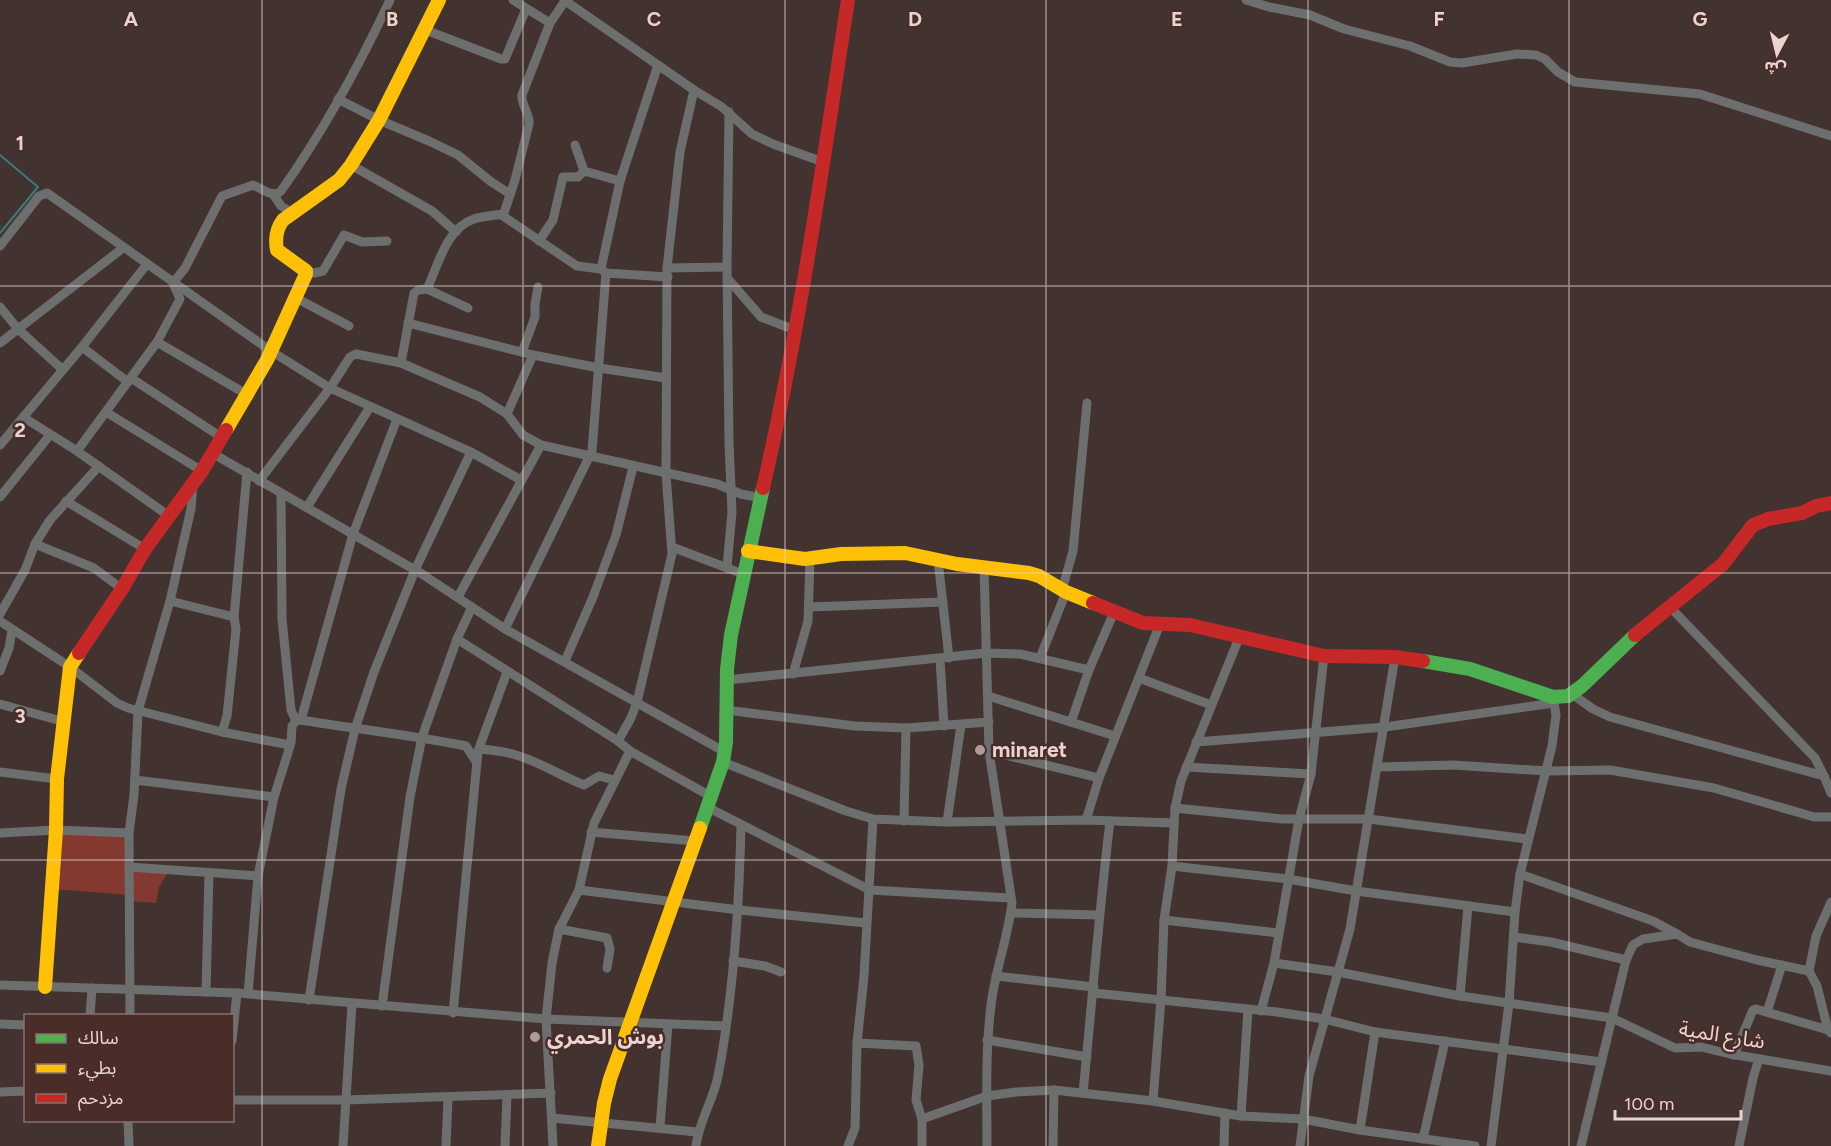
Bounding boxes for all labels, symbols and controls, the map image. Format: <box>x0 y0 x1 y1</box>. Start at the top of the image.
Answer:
text: A <box>124 7 139 31</box>
text: B <box>386 7 398 31</box>
text: C <box>647 7 661 31</box>
text: D <box>908 7 922 31</box>
text: E <box>1171 7 1183 31</box>
text: F <box>1433 7 1445 31</box>
text: G <box>1693 7 1708 31</box>
north arrow <box>1747 24 1807 84</box>
text: ش <box>1763 58 1787 79</box>
text: 1 <box>16 131 24 155</box>
text: 2 <box>14 418 26 442</box>
text: 3 <box>14 704 26 728</box>
place label: minaret <box>992 737 1067 762</box>
marker: minaret <box>973 743 987 757</box>
legend <box>24 1014 234 1122</box>
street label: شارع المية <box>1677 1015 1767 1057</box>
place label: بوش الحمري <box>547 1024 664 1054</box>
text: سالك <box>78 1027 119 1049</box>
marker: بوش الحمري <box>528 1030 542 1044</box>
text: بطيء <box>78 1057 116 1081</box>
scale bar <box>1615 1083 1741 1121</box>
text: مزدحم <box>78 1087 123 1111</box>
text: 100 m <box>1624 1093 1674 1115</box>

